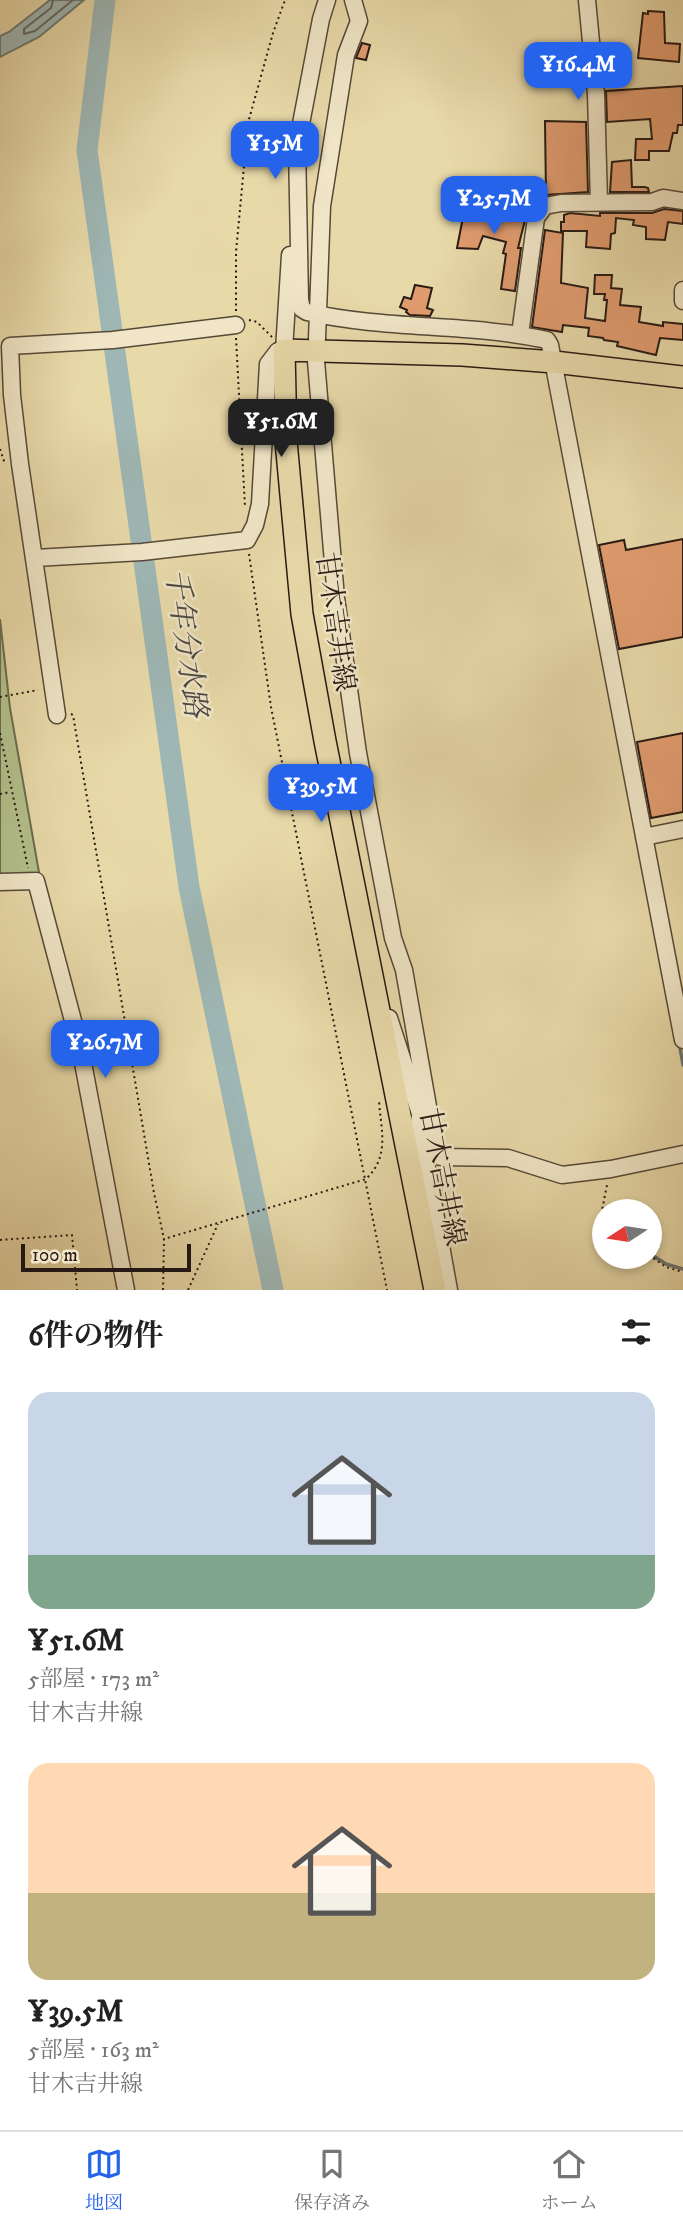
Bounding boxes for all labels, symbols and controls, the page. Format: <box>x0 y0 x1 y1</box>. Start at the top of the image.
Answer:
pin: ¥16.4M <box>521 42 635 102</box>
text: ¥16.4M <box>540 50 616 79</box>
pin: ¥15M <box>234 122 316 181</box>
text: ¥15M <box>247 129 303 158</box>
pin: ¥25.7M <box>437 176 551 236</box>
text: ¥25.7M <box>457 184 531 213</box>
pin: ¥51.6M <box>224 400 338 459</box>
text: ¥51.6M <box>244 407 318 436</box>
street label: 甘木吉井線 <box>308 550 362 694</box>
water label: 千年分水路 <box>156 566 214 722</box>
pin: ¥39.5M <box>264 764 378 824</box>
text: ¥39.5M <box>284 772 358 801</box>
pin: ¥26.7M <box>48 1020 162 1080</box>
text: ¥26.7M <box>67 1028 143 1057</box>
street label: 甘木吉井線 <box>411 1105 473 1249</box>
north arrow <box>592 1199 662 1269</box>
map controls <box>592 1199 662 1269</box>
scale bar <box>21 1241 191 1273</box>
text: 100 m <box>32 1244 78 1267</box>
icon: filters <box>617 1313 655 1351</box>
text: 6件の物件 <box>28 1318 164 1355</box>
icon: home <box>279 1437 405 1563</box>
text: ¥51.6M <box>28 1623 124 1660</box>
text: 5部屋 · 173 m² <box>28 1665 159 1694</box>
text: 甘木吉井線 <box>28 1699 143 1728</box>
icon: home <box>279 1808 405 1934</box>
text: ¥39.5M <box>28 1994 123 2031</box>
text: 5部屋 · 163 m² <box>28 2036 159 2065</box>
text: 甘木吉井線 <box>28 2070 143 2099</box>
tab: 地図 <box>85 2145 123 2215</box>
tab: 保存済み <box>294 2145 370 2215</box>
tab: ホーム <box>541 2145 598 2215</box>

